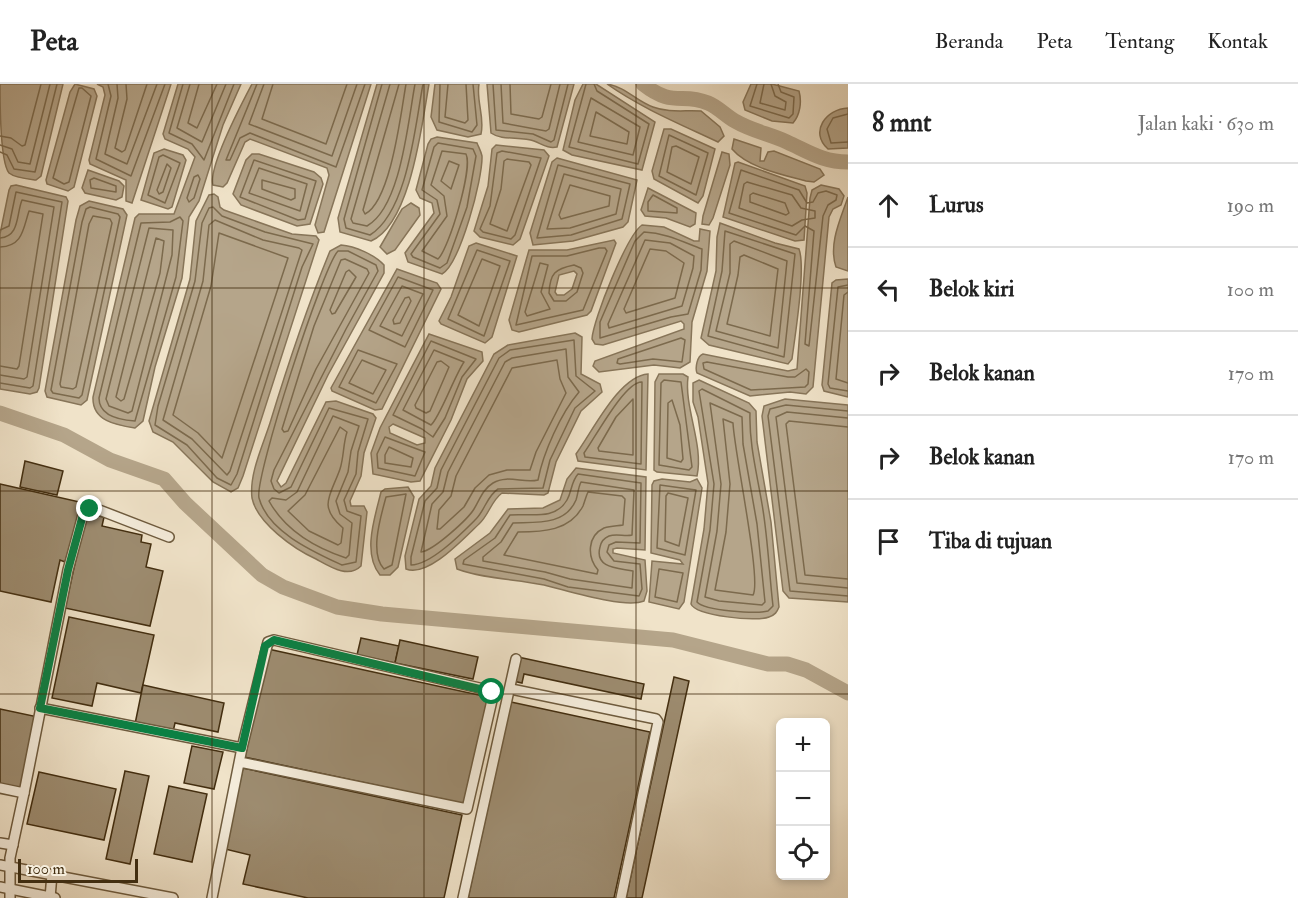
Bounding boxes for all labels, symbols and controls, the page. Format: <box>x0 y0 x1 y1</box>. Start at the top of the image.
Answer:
text: Peta <box>30 24 78 59</box>
text: Beranda <box>935 28 1003 55</box>
text: Peta <box>1036 28 1072 55</box>
text: Tentang <box>1105 28 1174 55</box>
text: Kontak <box>1207 28 1268 55</box>
text: 8 mnt <box>872 107 932 139</box>
text: Jalan kaki · 630 m <box>1138 111 1274 136</box>
icon: ahead <box>872 189 905 222</box>
text: Lurus <box>929 191 983 219</box>
text: 190 m <box>1227 193 1274 218</box>
icon: left <box>872 273 905 306</box>
text: Belok kiri <box>929 275 1014 303</box>
text: 100 m <box>1227 277 1274 302</box>
icon: right <box>872 357 905 390</box>
text: Belok kanan <box>929 359 1035 387</box>
text: 170 m <box>1228 361 1274 386</box>
icon: right <box>872 441 905 474</box>
text: Belok kanan <box>929 443 1035 471</box>
text: 170 m <box>1228 445 1274 470</box>
route end <box>76 495 102 521</box>
icon: arrive <box>872 525 905 558</box>
text: Tiba di tujuan <box>929 527 1052 555</box>
route start <box>478 678 504 704</box>
map controls <box>776 718 830 880</box>
button: + <box>776 718 830 772</box>
button: − <box>776 772 830 826</box>
button: locate <box>776 826 830 880</box>
scale bar <box>18 856 138 884</box>
text: 100 m <box>27 859 65 879</box>

